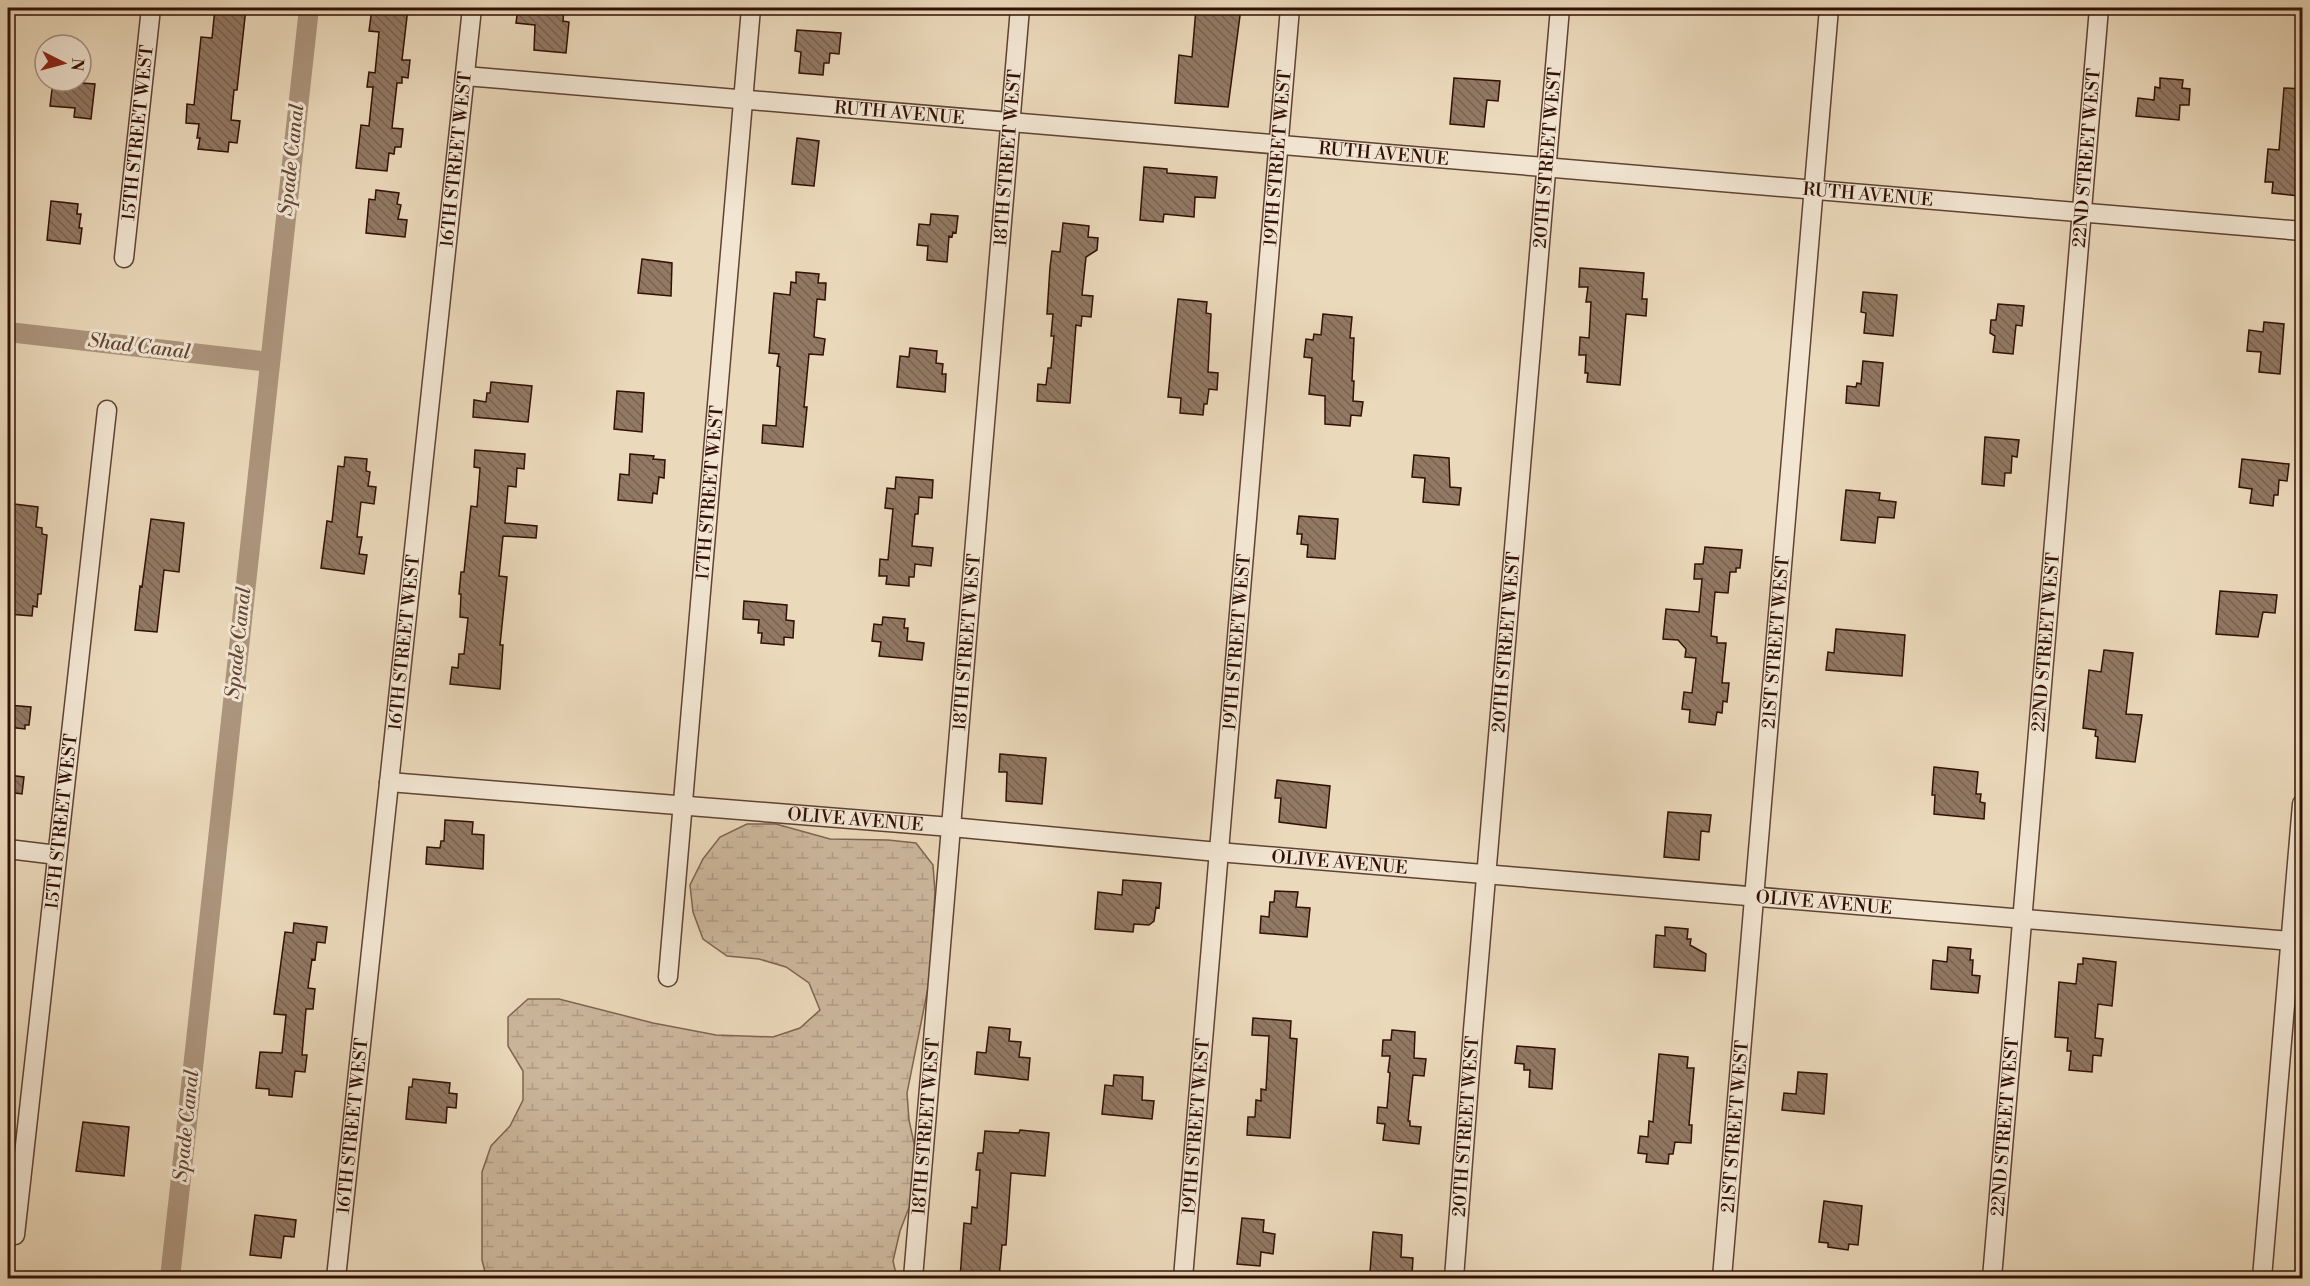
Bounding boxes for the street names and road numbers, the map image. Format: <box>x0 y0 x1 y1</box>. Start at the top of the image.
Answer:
street label: 15TH STREET WEST <box>117 43 158 222</box>
street label: 20TH STREET WEST <box>1528 66 1566 249</box>
street label: 22ND STREET WEST <box>2067 67 2105 249</box>
street label: 18TH STREET WEST <box>988 68 1026 247</box>
street label: 19TH STREET WEST <box>1258 69 1296 247</box>
street label: 16TH STREET WEST <box>435 70 477 249</box>
street label: RUTH AVENUE <box>833 96 966 130</box>
street label: RUTH AVENUE <box>1318 137 1450 170</box>
street label: RUTH AVENUE <box>1802 177 1934 211</box>
street label: 17TH STREET WEST <box>691 404 728 581</box>
street label: 20TH STREET WEST <box>1487 551 1525 733</box>
street label: 22ND STREET WEST <box>2027 551 2065 733</box>
street label: 16TH STREET WEST <box>383 553 425 732</box>
street label: 18TH STREET WEST <box>948 553 985 732</box>
street label: 19TH STREET WEST <box>1218 553 1255 731</box>
street label: 21ST STREET WEST <box>1757 555 1794 729</box>
street label: 15TH STREET WEST <box>40 732 82 911</box>
street label: OLIVE AVENUE <box>786 802 925 836</box>
street label: OLIVE AVENUE <box>1271 845 1409 879</box>
street label: OLIVE AVENUE <box>1755 885 1893 919</box>
street label: 20TH STREET WEST <box>1447 1035 1484 1218</box>
street label: 16TH STREET WEST <box>331 1036 373 1215</box>
street label: 22ND STREET WEST <box>1986 1036 2024 1217</box>
street label: 18TH STREET WEST <box>907 1037 945 1216</box>
street label: 19TH STREET WEST <box>1177 1037 1215 1216</box>
street label: 21ST STREET WEST <box>1716 1039 1754 1214</box>

